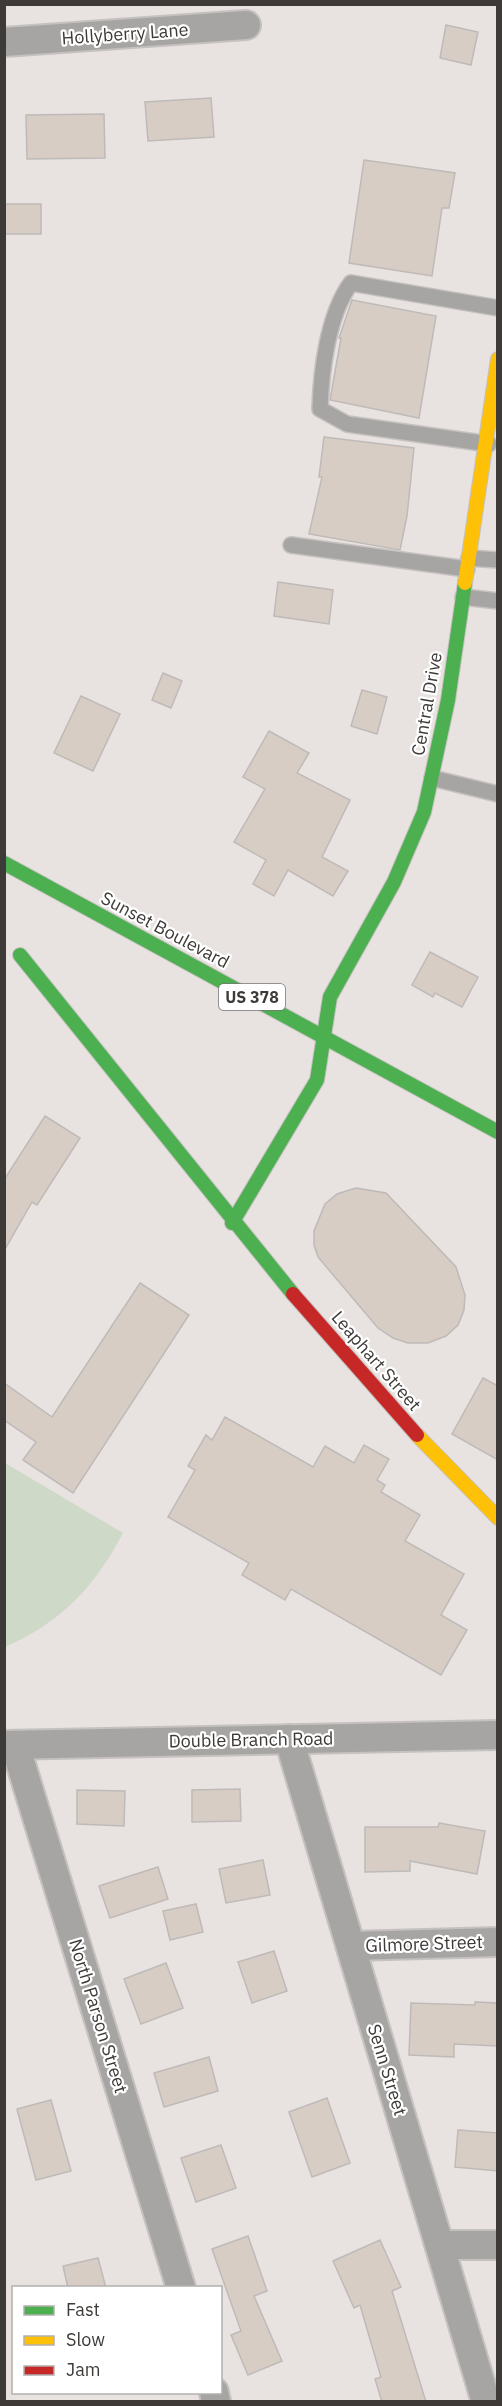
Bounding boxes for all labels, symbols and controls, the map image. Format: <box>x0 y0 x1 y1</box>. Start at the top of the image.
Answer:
street label: Hollyberry Lane <box>61 18 189 49</box>
street label: Central Drive <box>406 650 447 757</box>
street label: Sunset Boulevard <box>97 886 233 973</box>
road number: US 378 <box>219 984 285 1010</box>
street label: Leaphart Street <box>327 1306 426 1415</box>
street label: Double Branch Road <box>168 1727 334 1752</box>
street label: Gilmore Street <box>365 1930 483 1957</box>
street label: North Parson Street <box>64 1936 133 2096</box>
street label: Senn Street <box>363 2021 412 2118</box>
legend <box>12 2286 222 2394</box>
text: Fast <box>66 2298 100 2321</box>
text: Slow <box>66 2328 105 2351</box>
text: Jam <box>66 2358 101 2381</box>

